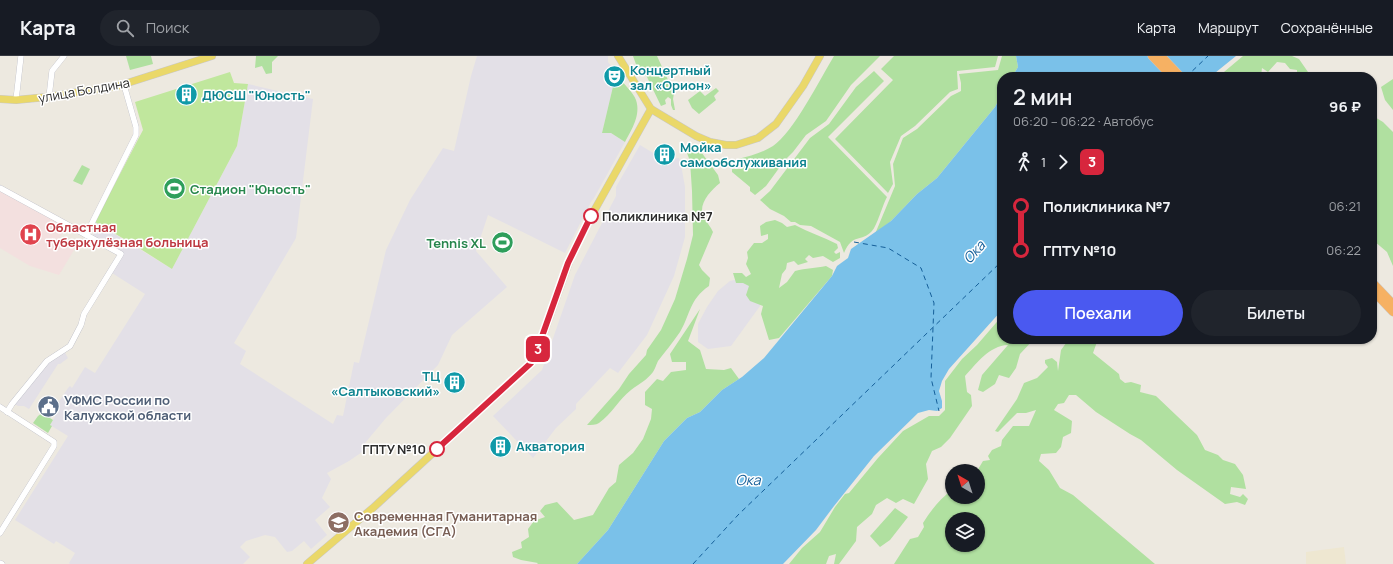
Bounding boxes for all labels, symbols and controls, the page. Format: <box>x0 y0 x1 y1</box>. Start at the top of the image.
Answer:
search box <box>100 10 380 46</box>
text: Карта <box>20 15 76 41</box>
icon: search <box>114 17 136 39</box>
text: Поиск <box>146 17 189 38</box>
text: Карта <box>1137 18 1176 37</box>
text: Маршрут <box>1198 18 1259 37</box>
text: Сохранённые <box>1281 18 1373 37</box>
place label: Концертный зал «Орион» <box>630 61 712 94</box>
theatre icon: Концертный зал «Орион» <box>602 64 628 90</box>
street label: улица Болдина <box>37 73 131 107</box>
building icon: ДЮСШ "Юность" <box>173 82 199 108</box>
text: 2 мин <box>1013 82 1073 112</box>
place label: ДЮСШ "Юность" <box>202 86 311 104</box>
text: 96 ₽ <box>1329 96 1361 117</box>
text: 06:20 – 06:22 · Автобус <box>1013 112 1154 130</box>
place label: Мойка самообслуживания <box>680 138 807 171</box>
building icon: Мойка самообслуживания <box>651 141 677 167</box>
icon: walk <box>1013 151 1035 173</box>
icon: forward <box>1052 151 1074 173</box>
text: 3 <box>1088 152 1096 171</box>
text: 1 <box>1041 153 1046 171</box>
sports icon: Стадион "Юность" <box>162 176 188 202</box>
place label: Стадион "Юность" <box>190 180 311 198</box>
text: Поликлиника №7 <box>1043 196 1171 217</box>
text: 06:21 <box>1329 197 1361 215</box>
place label: Поликлиника №7 <box>602 207 713 225</box>
marker: Поликлиника №7 <box>583 208 599 224</box>
place label: Областная туберкулёзная больница <box>46 218 208 251</box>
hospital icon: Областная туберкулёзная больница <box>18 221 44 247</box>
sports icon: Tennis XL <box>489 230 515 256</box>
place label: Tennis XL <box>427 234 486 252</box>
water label: Ока <box>958 235 990 267</box>
text: ГПТУ №10 <box>1043 240 1116 261</box>
text: 06:22 <box>1326 241 1361 259</box>
button: Поехали <box>1013 290 1183 336</box>
button: Билеты <box>1191 290 1361 336</box>
line badge: 3 <box>525 336 551 362</box>
text: 3 <box>534 339 542 358</box>
place label: ТЦ «Салтыковский» <box>331 367 440 400</box>
building icon: ТЦ «Салтыковский» <box>442 370 468 396</box>
place label: УФМС России по Калужской области <box>64 391 191 424</box>
public building icon: УФМС России по Калужской области <box>36 394 62 420</box>
building icon: Акватория <box>487 433 513 459</box>
place label: Акватория <box>516 437 585 455</box>
place label: ГПТУ №10 <box>362 440 426 458</box>
marker: ГПТУ №10 <box>429 441 445 457</box>
north arrow <box>945 464 985 504</box>
map controls <box>945 464 985 552</box>
water label: Ока <box>736 470 762 489</box>
place label: Современная Гуманитарная Академия (СГА) <box>354 507 537 540</box>
school or university icon: Современная Гуманитарная Академия (СГА) <box>325 510 351 536</box>
button: layers <box>945 512 985 552</box>

